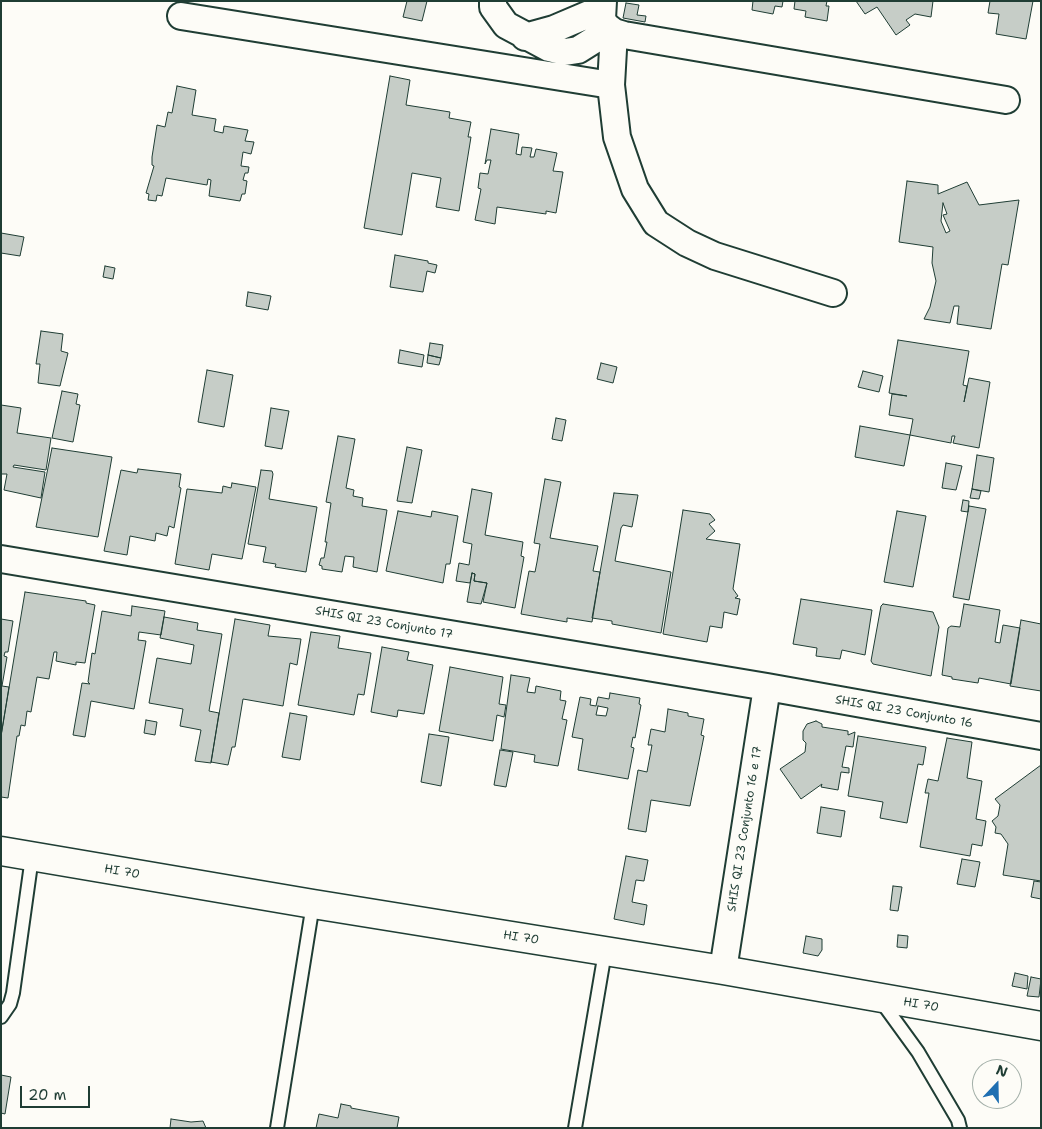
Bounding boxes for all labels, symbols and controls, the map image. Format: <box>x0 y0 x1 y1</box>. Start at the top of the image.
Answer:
street label: SHIS QI 23 Conjunto 17 <box>314 604 454 642</box>
street label: SHIS QI 23 Conjunto 16 <box>834 693 974 731</box>
street label: SHIS QI 23 Conjunto 16 e 17 <box>725 745 765 913</box>
street label: HI 70 <box>103 862 141 882</box>
street label: HI 70 <box>502 928 540 948</box>
street label: HI 70 <box>902 995 940 1015</box>
north arrow <box>972 1059 1022 1109</box>
text: N <box>994 1061 1010 1081</box>
scale bar <box>22 1076 92 1108</box>
text: 20 m <box>28 1085 67 1105</box>

